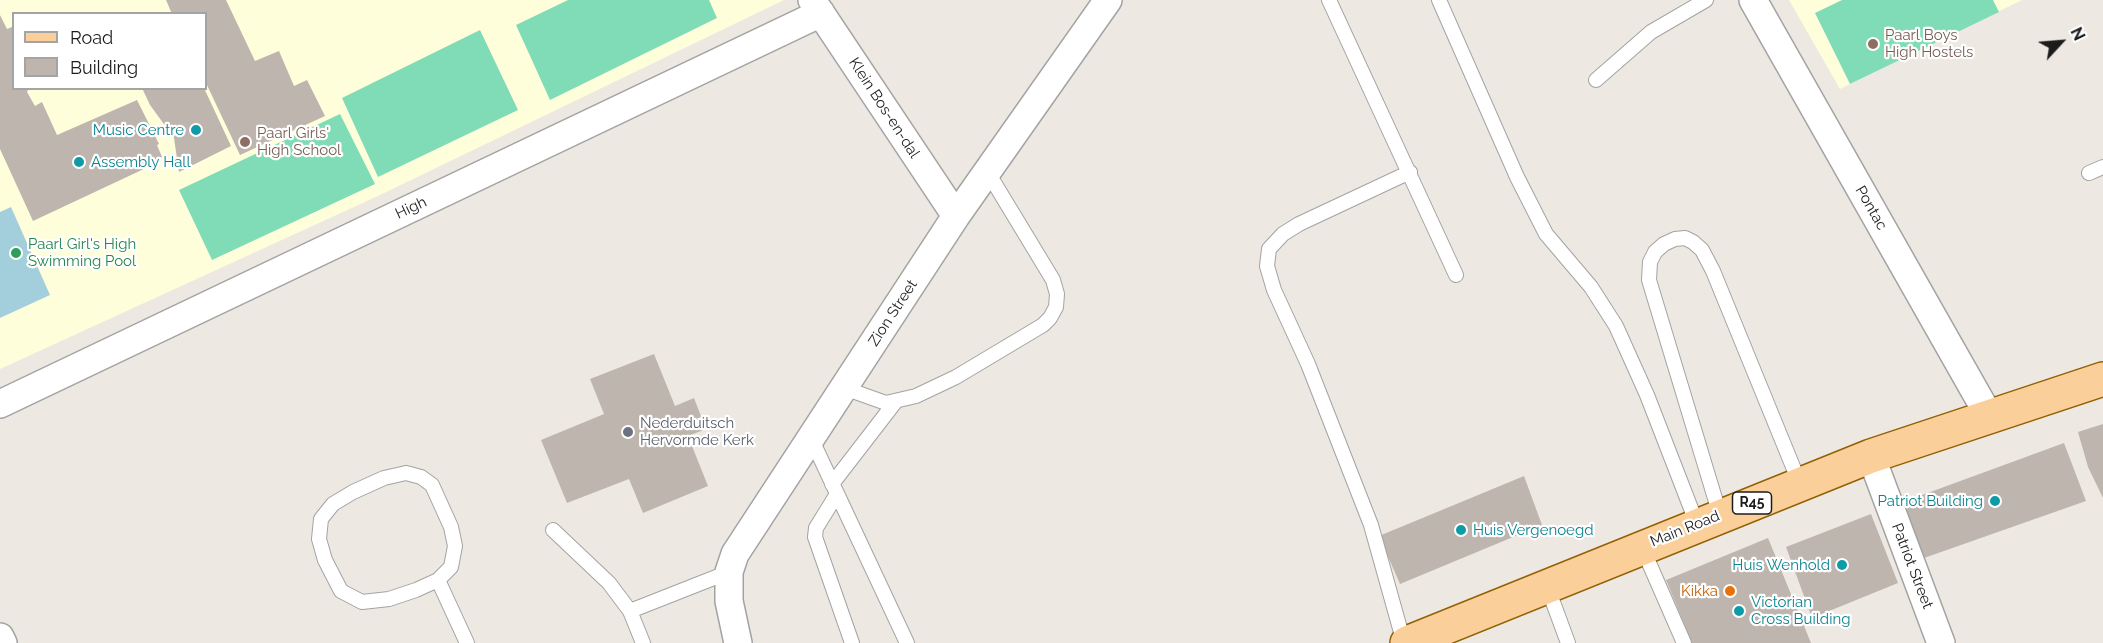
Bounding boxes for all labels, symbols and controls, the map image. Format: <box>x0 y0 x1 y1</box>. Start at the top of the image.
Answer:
legend <box>12 12 207 90</box>
north arrow <box>2031 12 2091 72</box>
text: N <box>2066 24 2089 44</box>
place label: Paarl Boys High Hostels <box>1885 26 1973 61</box>
text: Road <box>70 27 113 48</box>
marker: Paarl Boys High Hostels <box>1866 37 1880 51</box>
street label: Klein Bos-en-dal <box>845 54 923 162</box>
text: Building <box>70 57 138 78</box>
place label: Music Centre <box>93 121 184 139</box>
marker: Music Centre <box>189 123 203 137</box>
place label: Paarl Girls' High School <box>257 124 341 159</box>
marker: Paarl Girls' High School <box>238 135 252 149</box>
place label: Assembly Hall <box>91 153 190 171</box>
marker: Assembly Hall <box>72 155 86 169</box>
street label: Pontac <box>1851 183 1891 233</box>
street label: High <box>393 193 429 223</box>
place label: Paarl Girl's High Swimming Pool <box>28 235 136 270</box>
marker: Paarl Girl's High Swimming Pool <box>9 246 23 260</box>
street label: Zion Street <box>865 276 921 350</box>
place label: Nederduitsch Hervormde Kerk <box>640 414 754 449</box>
marker: Nederduitsch Hervormde Kerk <box>621 425 635 439</box>
road number: R45 <box>1732 492 1772 514</box>
place label: Patriot Building <box>1878 492 1983 510</box>
marker: Patriot Building <box>1988 494 2002 508</box>
street label: Main Road <box>1648 507 1722 551</box>
place label: Huis Vergenoegd <box>1473 521 1594 539</box>
street label: Patriot Street <box>1887 521 1937 611</box>
marker: Huis Vergenoegd <box>1454 523 1468 537</box>
place label: Huis Wenhold <box>1732 556 1830 574</box>
marker: Huis Wenhold <box>1835 558 1849 572</box>
place label: Kikka <box>1681 582 1718 600</box>
marker: Kikka <box>1723 584 1737 598</box>
place label: Victorian Cross Building <box>1751 593 1850 628</box>
marker: Victorian Cross Building <box>1732 604 1746 618</box>

